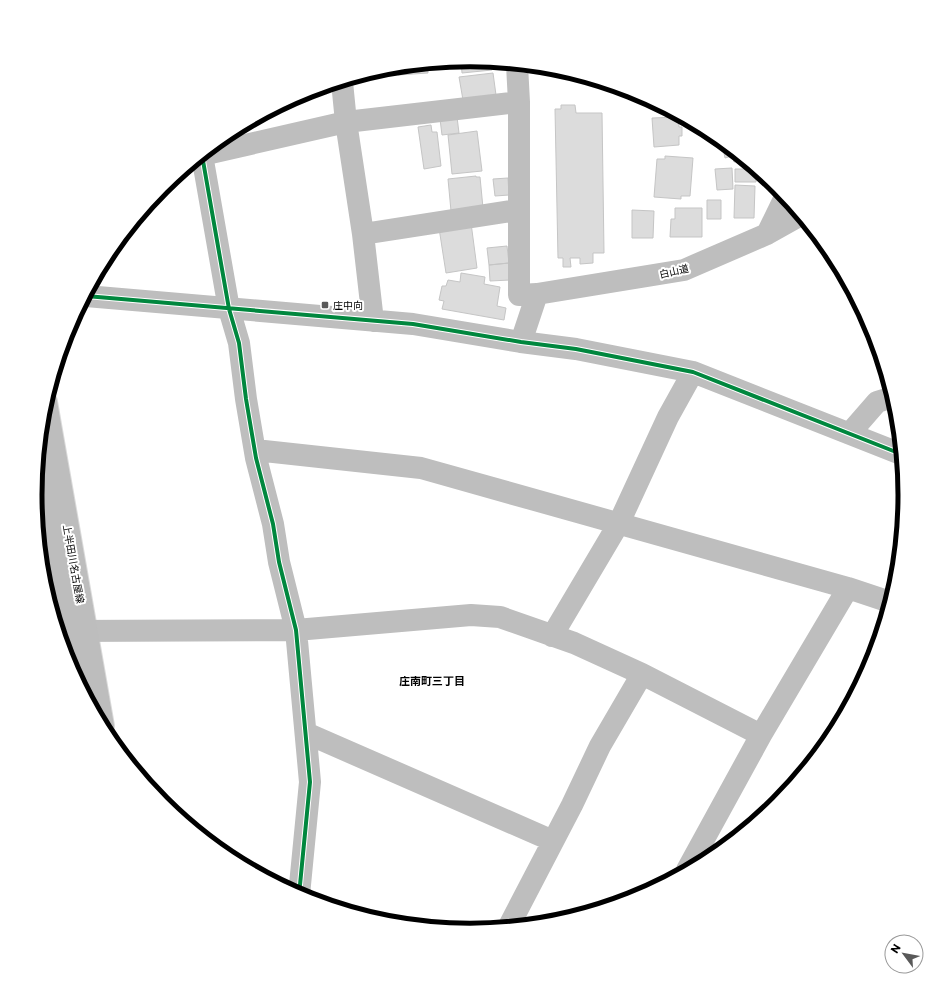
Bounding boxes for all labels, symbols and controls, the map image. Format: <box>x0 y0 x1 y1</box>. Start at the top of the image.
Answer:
street label: 白山道 <box>658 262 690 280</box>
place label: 庄中向 <box>333 299 363 311</box>
marker: 庄中向 <box>320 300 330 310</box>
street label: 上半田川名古屋線 <box>61 524 87 604</box>
district label: 庄南町三丁目 <box>399 674 465 687</box>
north arrow <box>884 934 924 974</box>
text: N <box>887 941 903 955</box>

